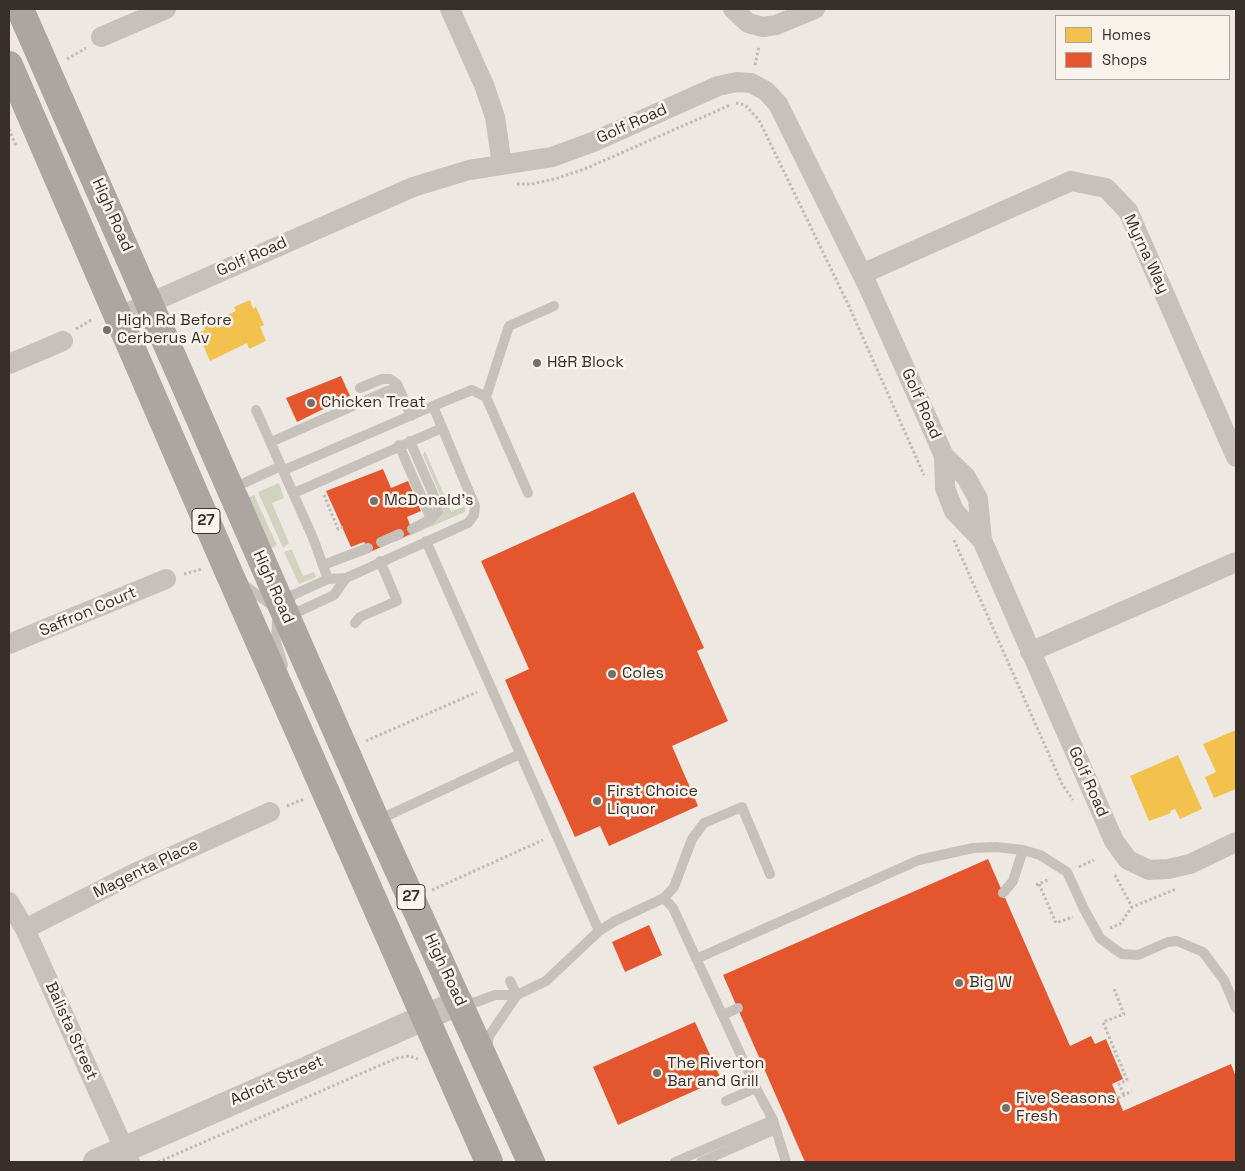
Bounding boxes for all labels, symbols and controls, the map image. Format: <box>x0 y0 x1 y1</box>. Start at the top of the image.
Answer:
legend <box>1055 15 1230 80</box>
text: Homes <box>1102 25 1151 44</box>
text: Shops <box>1102 50 1147 69</box>
street label: Golf Road <box>594 100 670 148</box>
street label: High Road <box>87 176 137 254</box>
street label: Myrna Way <box>1119 211 1173 297</box>
street label: Golf Road <box>214 233 290 281</box>
place label: High Rd Before Cerberus Av <box>117 311 232 349</box>
marker: High Rd Before Cerberus Av <box>101 324 113 336</box>
place label: H&R Block <box>547 353 624 373</box>
marker: H&R Block <box>531 357 543 369</box>
street label: Golf Road <box>897 366 945 442</box>
place label: Chicken Treat <box>321 393 426 413</box>
marker: Chicken Treat <box>305 397 317 409</box>
place label: McDonald's <box>384 491 474 511</box>
marker: McDonald's <box>368 495 380 507</box>
road number: 27 <box>192 508 220 534</box>
street label: High Road <box>248 548 298 626</box>
street label: Saffron Court <box>37 583 139 641</box>
place label: Coles <box>622 664 664 684</box>
marker: Coles <box>606 668 618 680</box>
street label: Golf Road <box>1064 744 1112 820</box>
place label: First Choice Liquor <box>607 782 698 820</box>
marker: First Choice Liquor <box>591 795 603 807</box>
street label: Magenta Place <box>90 835 202 903</box>
road number: 27 <box>397 884 425 910</box>
street label: High Road <box>420 931 470 1009</box>
place label: Big W <box>969 973 1012 993</box>
marker: Big W <box>953 977 965 989</box>
street label: Balista Street <box>41 979 101 1083</box>
street label: Adroit Street <box>227 1052 327 1110</box>
place label: The Riverton Bar and Grill <box>667 1054 764 1092</box>
marker: The Riverton Bar and Grill <box>651 1067 663 1079</box>
place label: Five Seasons Fresh <box>1016 1089 1115 1127</box>
marker: Five Seasons Fresh <box>1000 1102 1012 1114</box>

